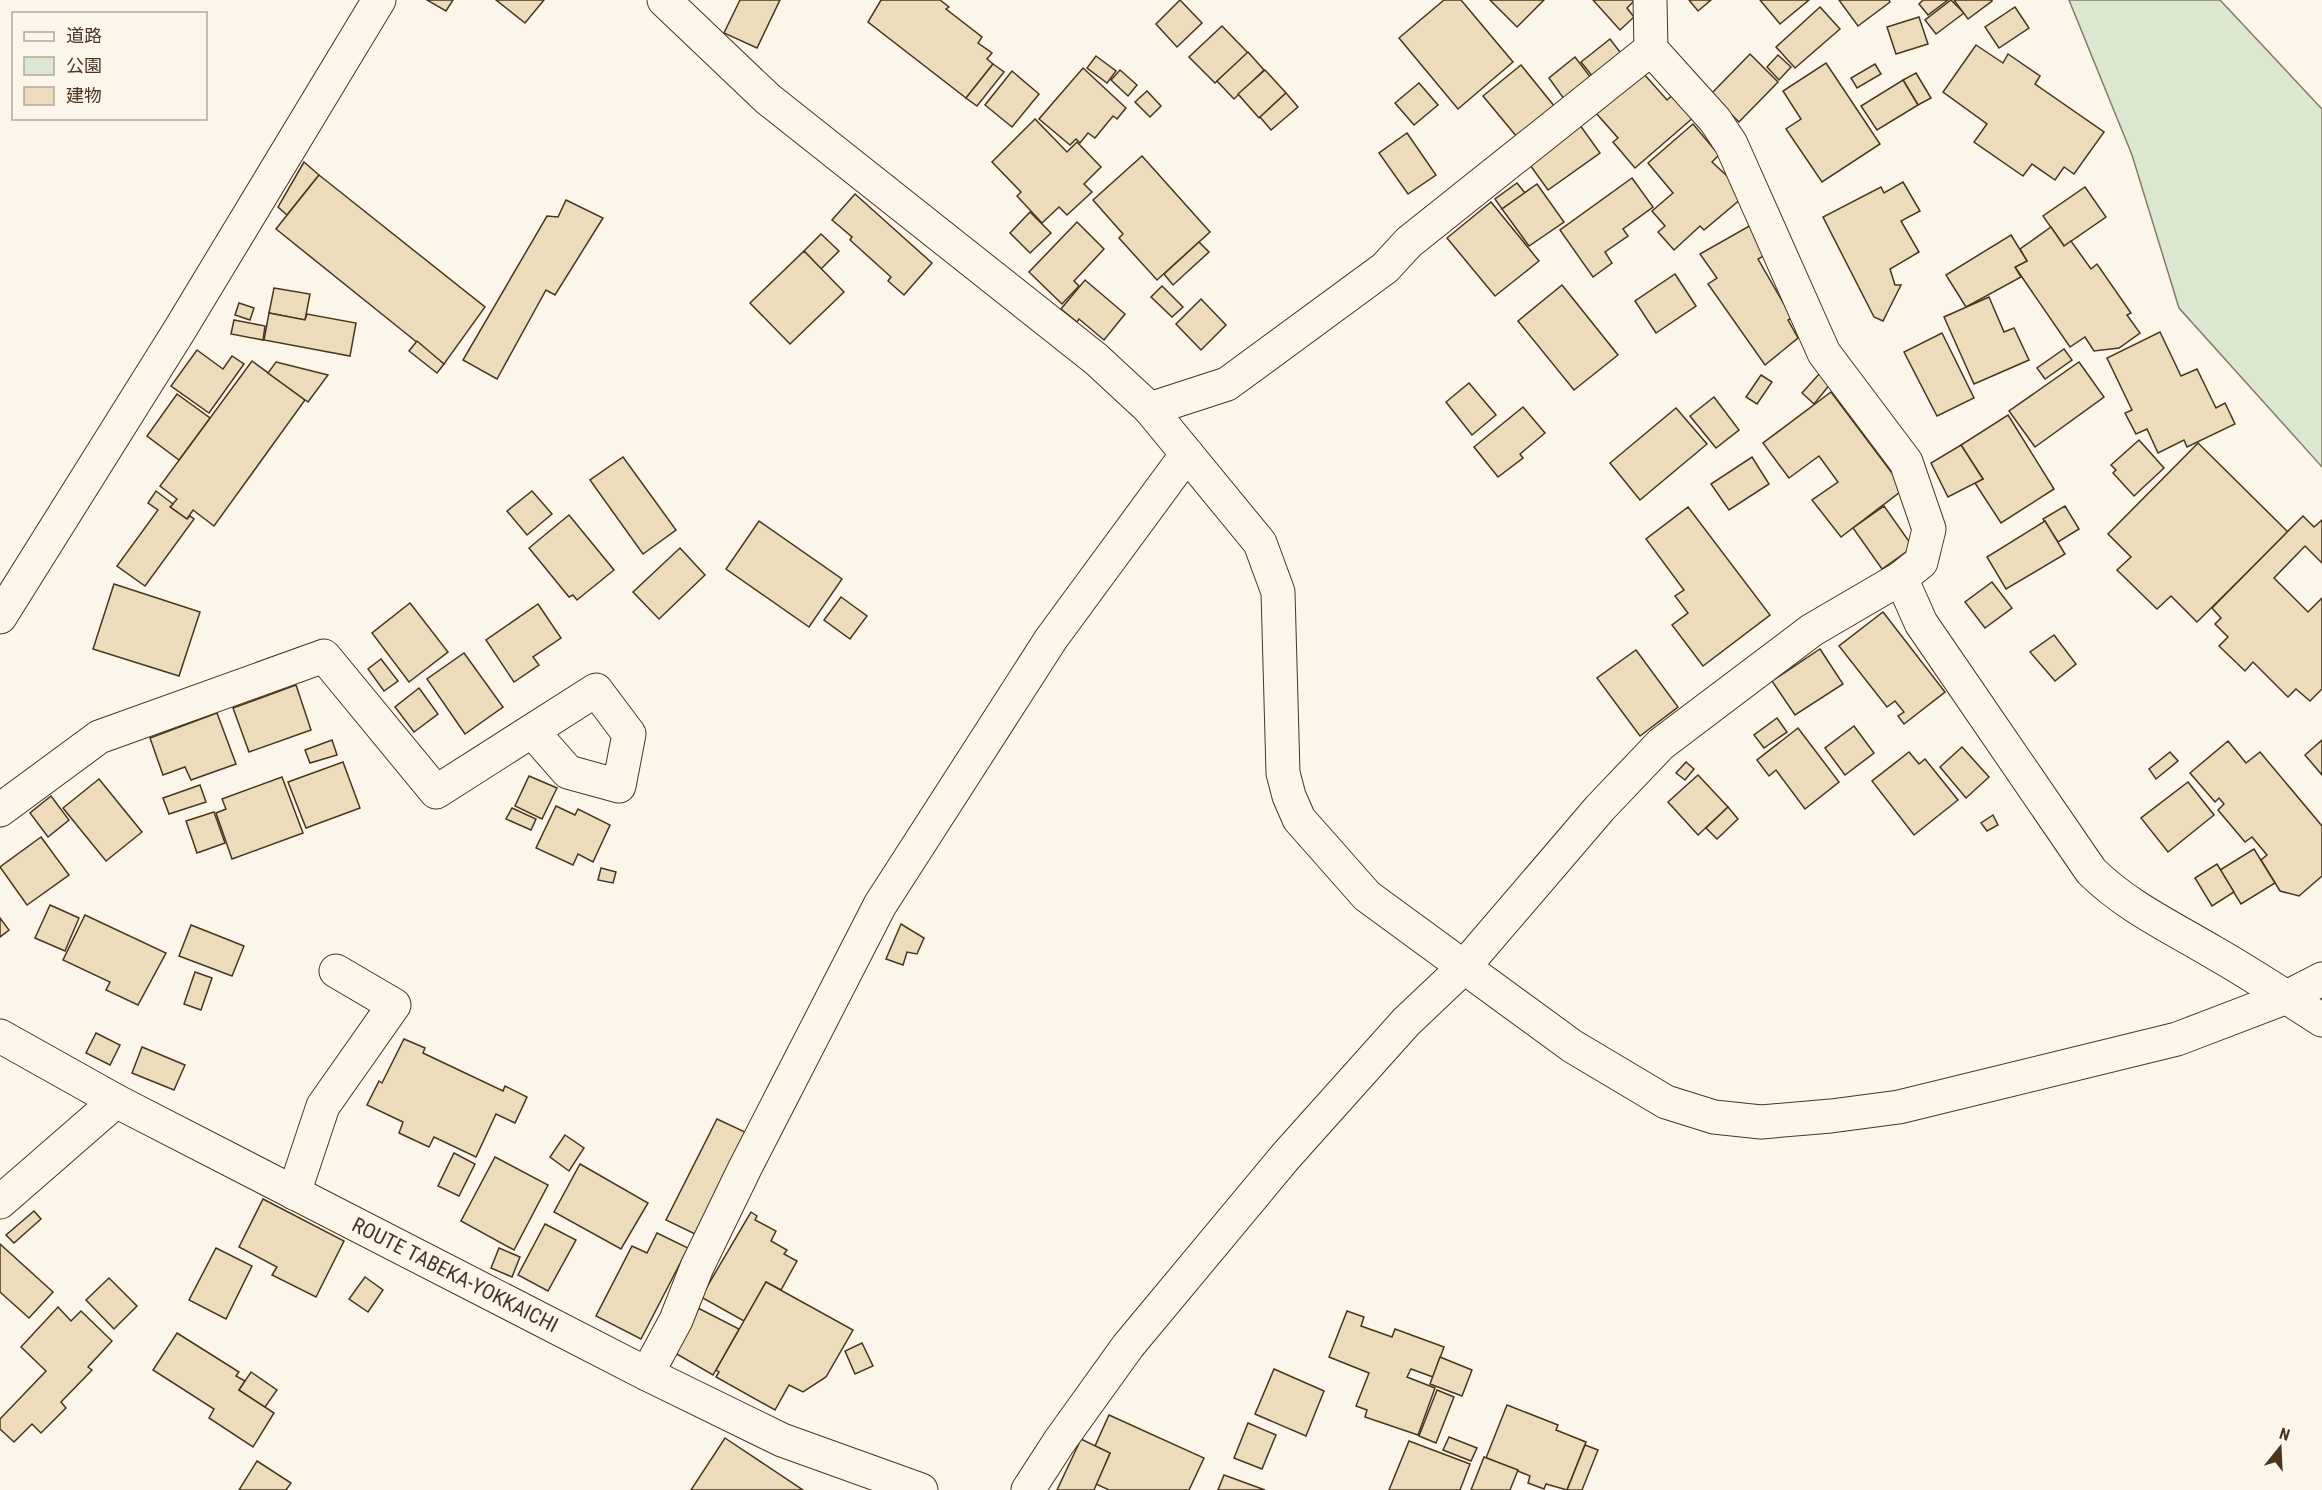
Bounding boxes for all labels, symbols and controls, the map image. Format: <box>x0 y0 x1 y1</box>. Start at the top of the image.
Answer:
legend <box>12 12 207 120</box>
text: 道路 <box>66 25 102 46</box>
text: 公園 <box>66 55 102 76</box>
text: 建物 <box>66 85 102 106</box>
street label: ROUTE TABEKA-YOKKAICHI <box>348 1213 562 1337</box>
north arrow <box>2250 1418 2310 1478</box>
text: N <box>2277 1424 2292 1445</box>

